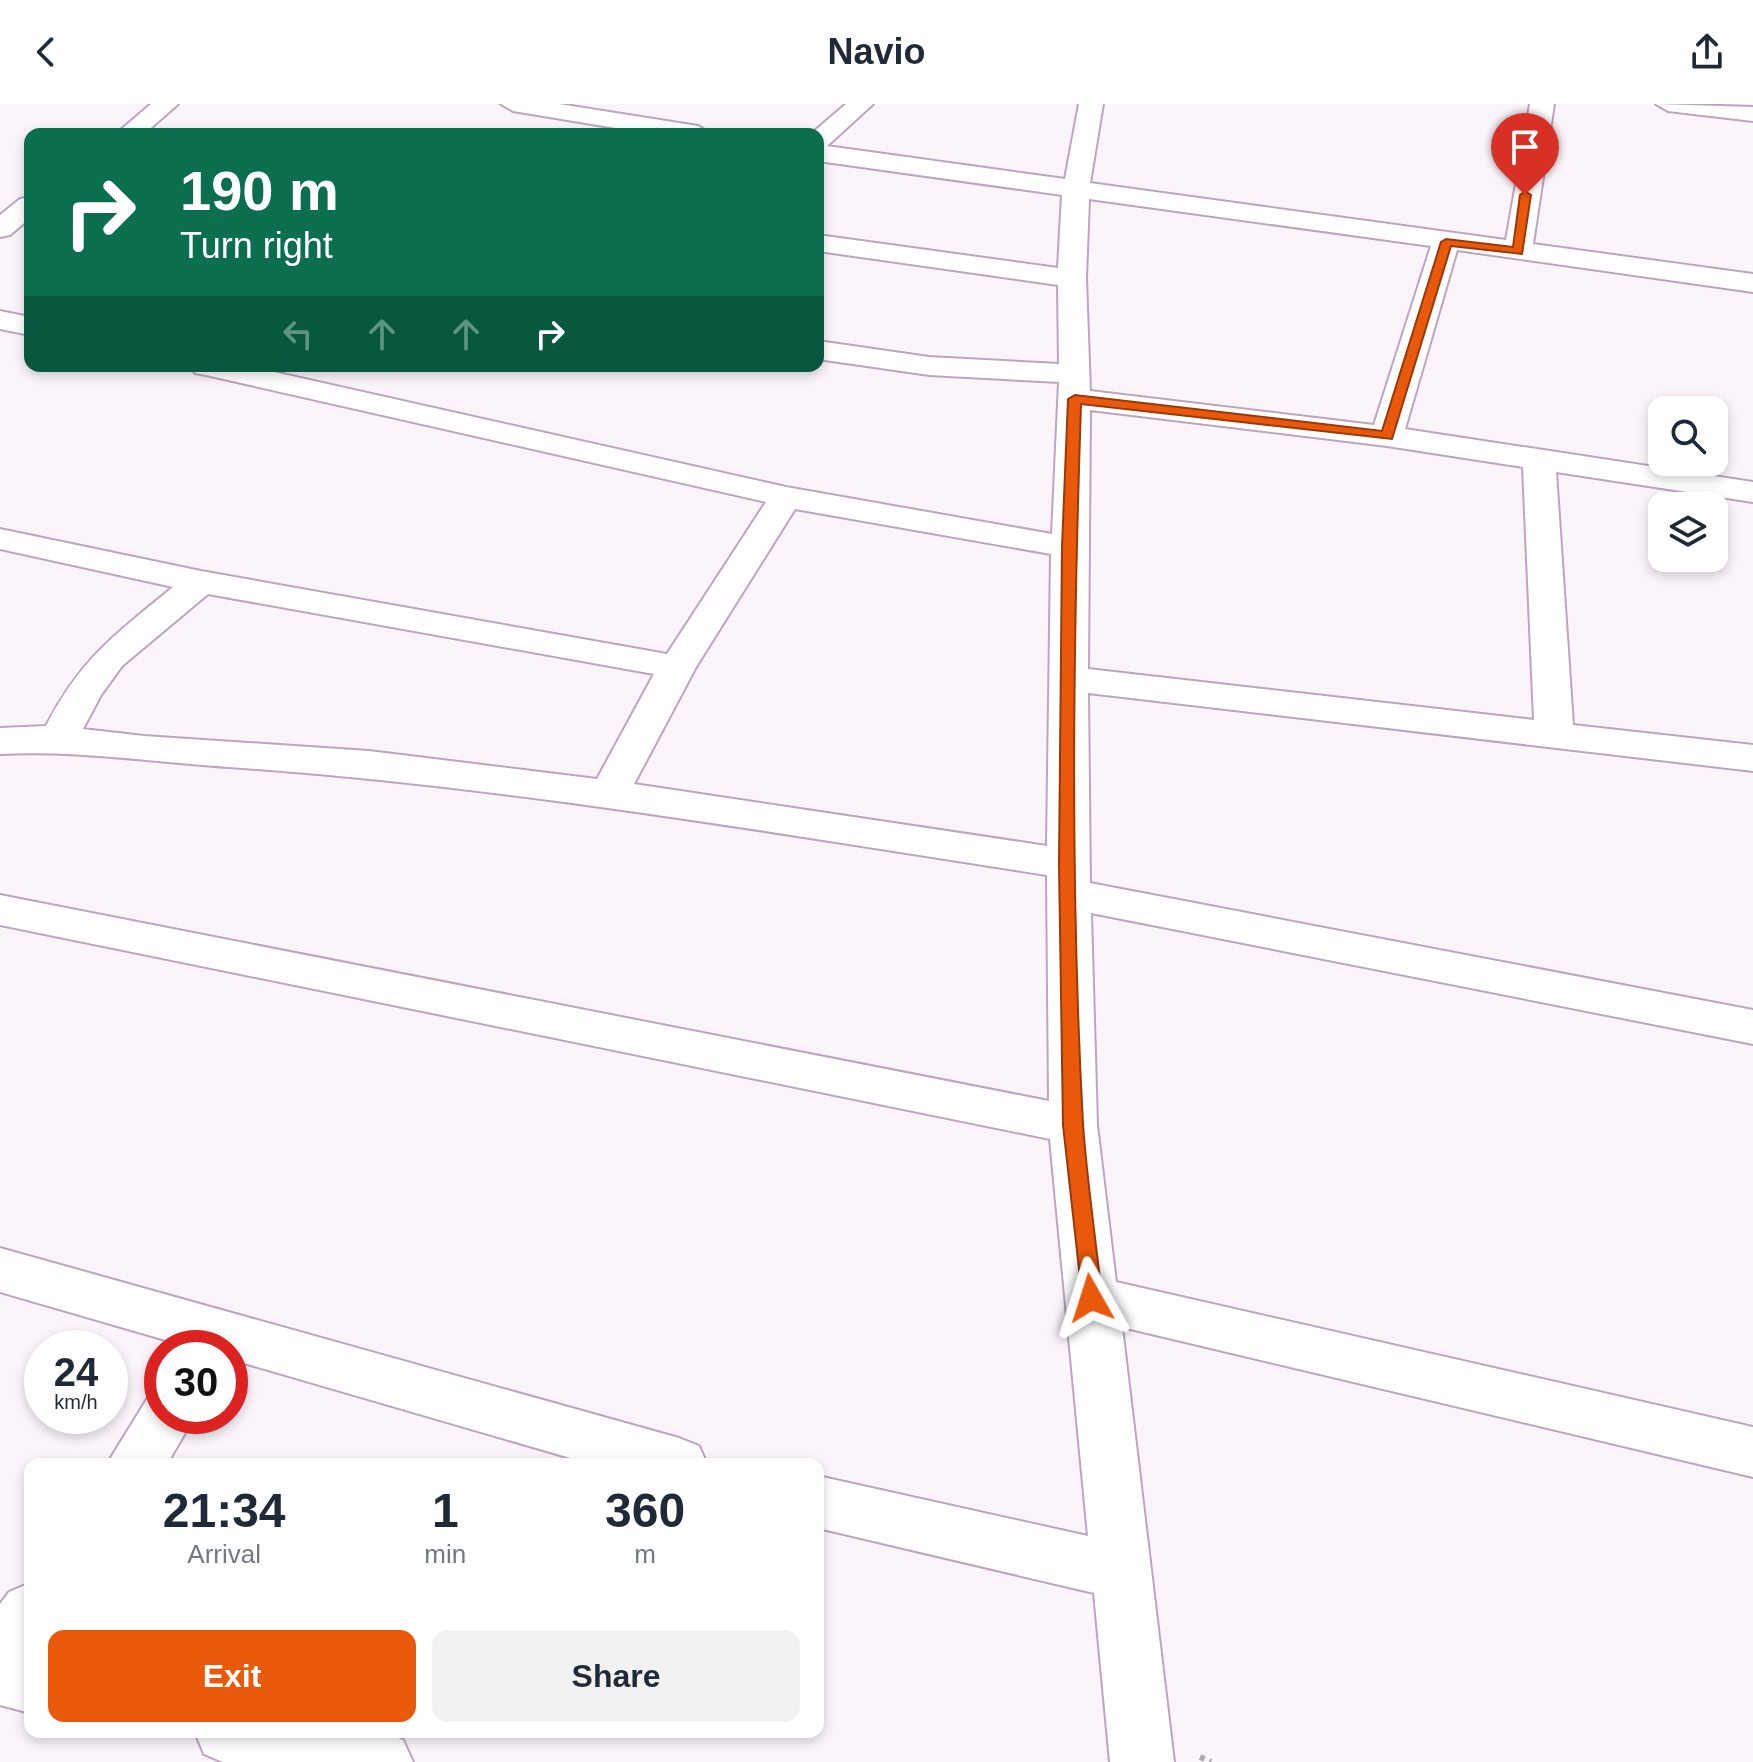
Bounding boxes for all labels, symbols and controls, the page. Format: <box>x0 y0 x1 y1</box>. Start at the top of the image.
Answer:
icon: back <box>24 30 68 74</box>
icon: share <box>1685 30 1729 74</box>
text: Navio <box>827 31 926 72</box>
pin <box>1491 113 1559 195</box>
icon: arrive <box>1503 125 1547 169</box>
text: 190 m <box>180 159 339 222</box>
icon: right <box>48 160 152 264</box>
text: Turn right <box>180 225 333 266</box>
icon: left <box>276 312 320 356</box>
icon: ahead <box>360 312 404 356</box>
icon: ahead <box>444 312 488 356</box>
icon: right <box>528 312 572 356</box>
map controls <box>1648 396 1728 572</box>
button: search <box>1648 396 1728 476</box>
button: layers <box>1648 492 1728 572</box>
position arrow <box>1049 1256 1133 1340</box>
speed limit sign: 30 <box>144 1330 248 1434</box>
text: 24 <box>54 1350 98 1394</box>
text: km/h <box>54 1391 98 1413</box>
text: 21:34 <box>163 1484 286 1537</box>
text: 1 <box>432 1484 459 1537</box>
text: 360 <box>605 1484 685 1537</box>
text: Arrival <box>187 1539 261 1569</box>
text: min <box>424 1539 466 1569</box>
text: m <box>634 1539 656 1569</box>
button: Exit <box>48 1630 416 1722</box>
button: Share <box>432 1630 800 1722</box>

